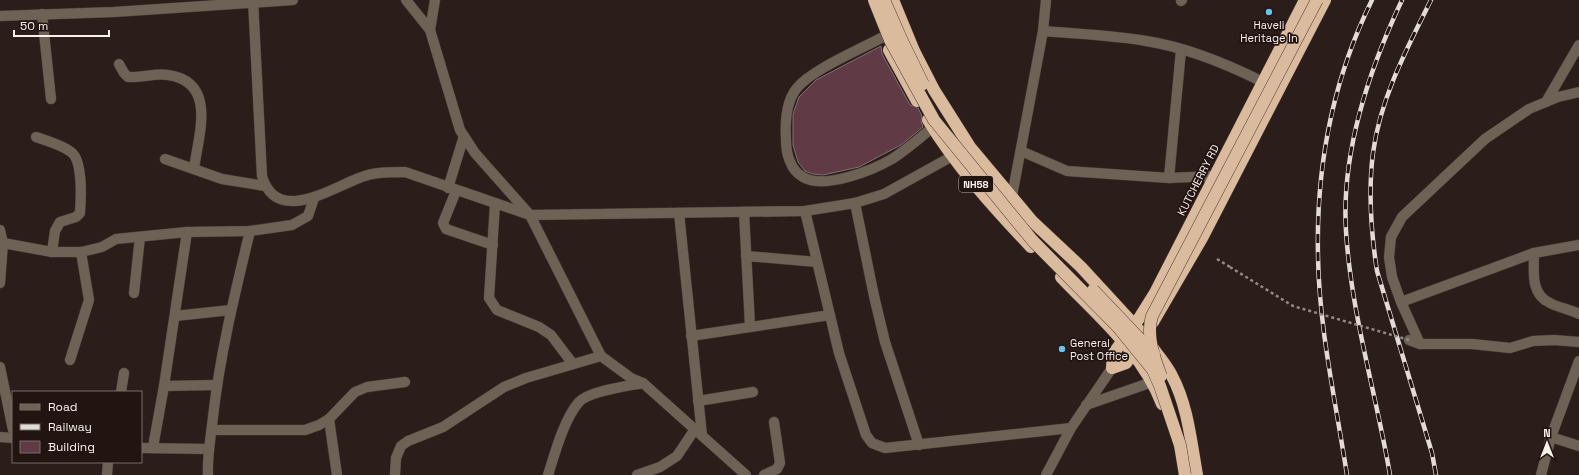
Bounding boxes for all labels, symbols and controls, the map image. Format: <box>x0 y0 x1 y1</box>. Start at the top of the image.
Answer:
marker: Haveli Heritage In <box>1264 7 1274 17</box>
scale bar <box>14 12 109 38</box>
text: 50 m <box>20 18 48 34</box>
place label: Haveli Heritage In <box>1240 18 1298 45</box>
street label: KUTCHERRY RD <box>1174 142 1222 218</box>
road number: NH58 <box>959 176 993 192</box>
place label: General Post Office <box>1070 336 1128 363</box>
marker: General Post Office <box>1057 344 1067 354</box>
legend <box>12 391 142 463</box>
text: Road <box>48 399 77 415</box>
text: Railway <box>48 419 92 435</box>
north arrow <box>1527 423 1567 463</box>
text: N <box>1543 426 1551 440</box>
text: Building <box>48 439 95 455</box>

